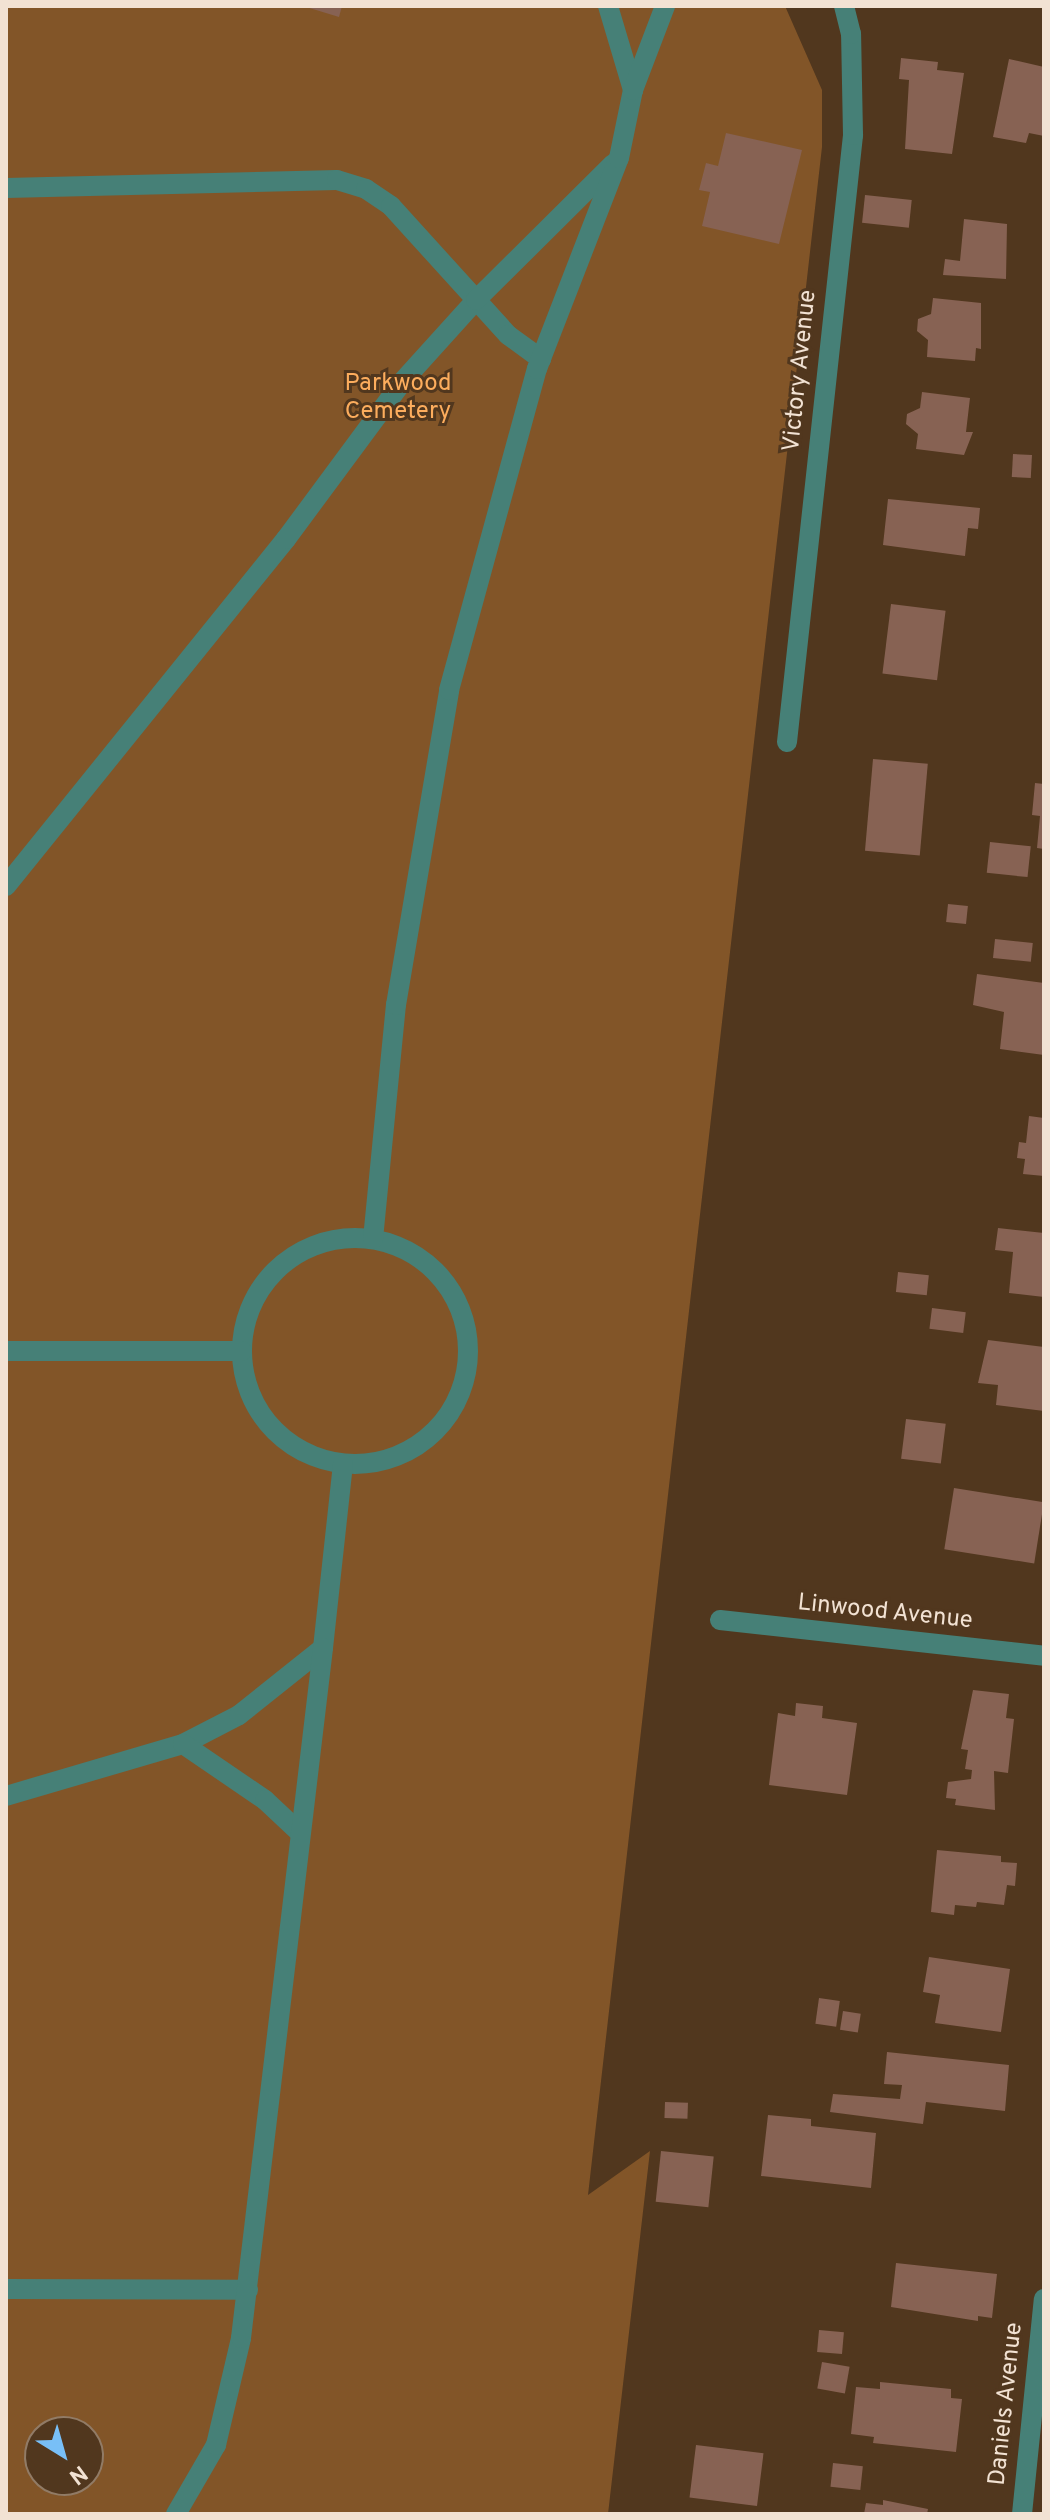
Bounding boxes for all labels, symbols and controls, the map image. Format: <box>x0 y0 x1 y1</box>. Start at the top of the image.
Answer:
street label: Victory Avenue <box>778 288 824 454</box>
park label: Parkwood Cemetery <box>344 371 452 427</box>
street label: Linwood Avenue <box>796 1589 974 1637</box>
street label: Daniels Avenue <box>984 2321 1030 2487</box>
north arrow <box>24 2416 104 2496</box>
text: N <box>63 2458 92 2489</box>

